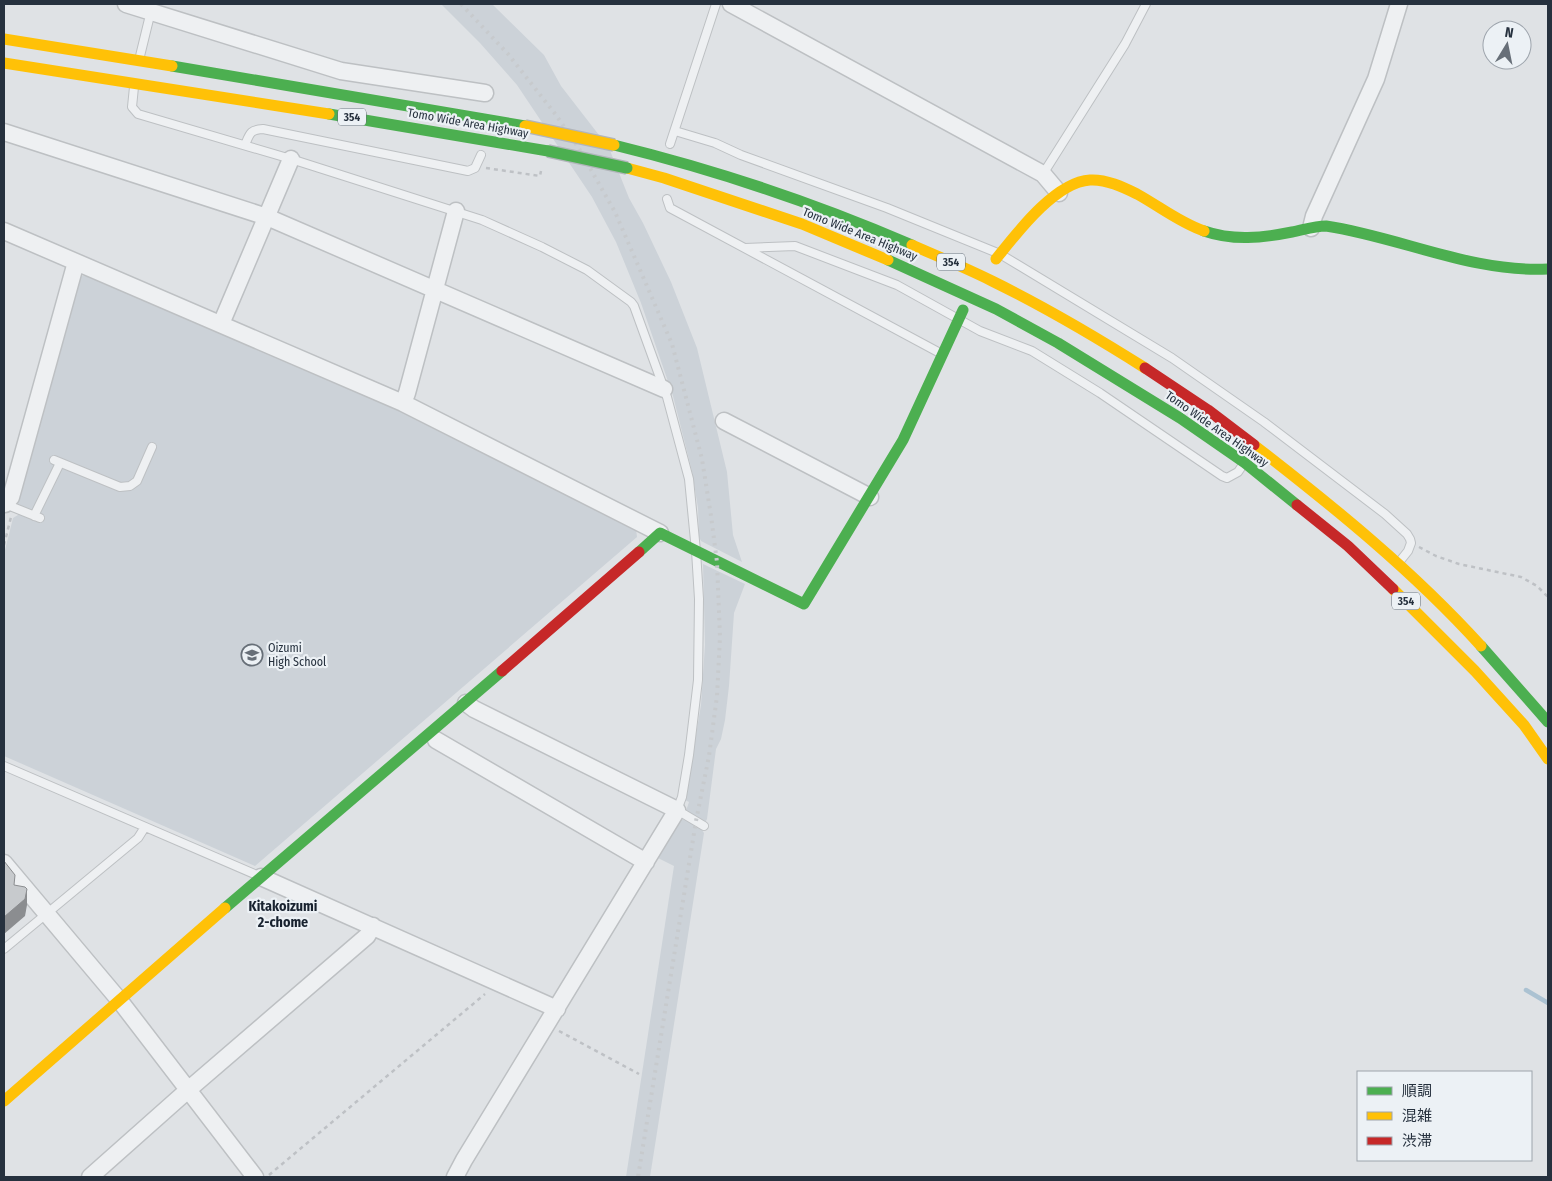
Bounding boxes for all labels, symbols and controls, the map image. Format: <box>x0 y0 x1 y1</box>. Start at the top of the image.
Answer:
north arrow <box>1482 20 1532 70</box>
text: N <box>1504 24 1515 42</box>
street label: Tomo Wide Area Highway <box>406 105 530 141</box>
road number: 354 <box>338 108 366 125</box>
street label: Tomo Wide Area Highway <box>801 205 920 264</box>
road number: 354 <box>937 253 965 270</box>
street label: Tomo Wide Area Highway <box>1163 388 1272 470</box>
road number: 354 <box>1392 592 1420 610</box>
place label: Oizumi High School <box>268 641 326 669</box>
school or university icon: Oizumi High School <box>240 643 264 667</box>
district label: Kitakoizumi 2-chome <box>249 898 318 931</box>
legend <box>1357 1071 1532 1161</box>
text: 順調 <box>1402 1082 1432 1100</box>
text: 混雑 <box>1402 1107 1432 1125</box>
text: 渋滞 <box>1402 1132 1432 1150</box>

